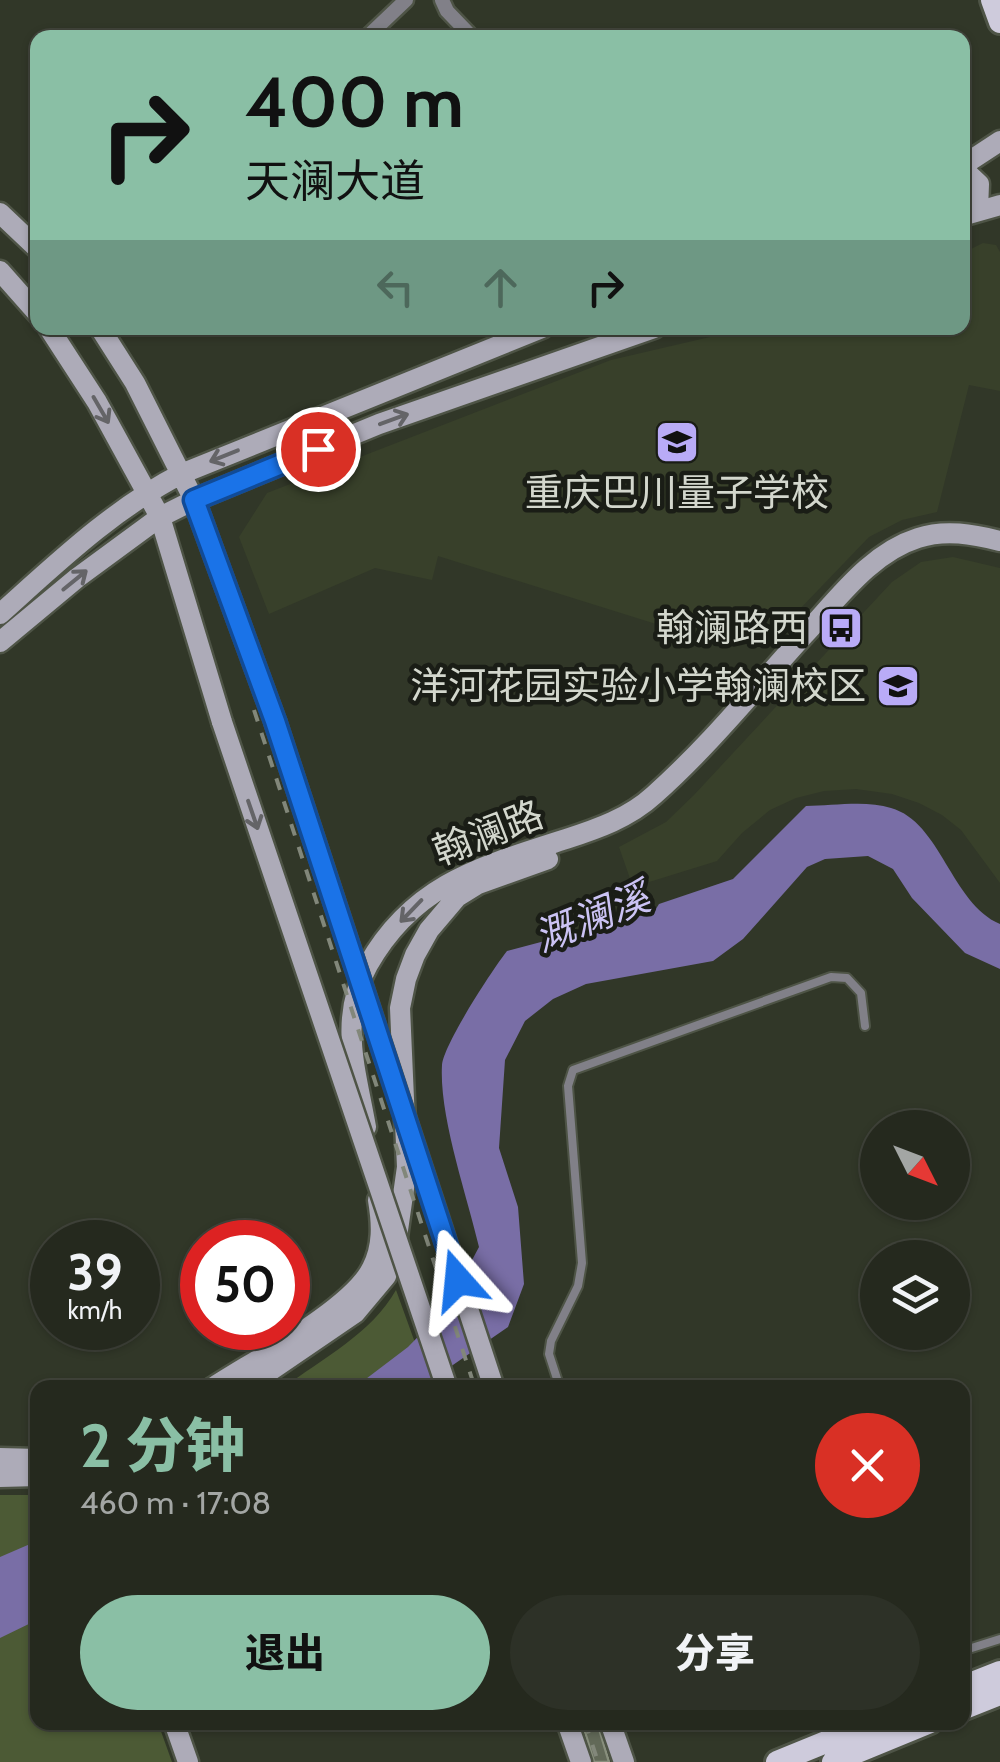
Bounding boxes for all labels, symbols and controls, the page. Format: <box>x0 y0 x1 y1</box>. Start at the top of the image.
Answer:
text: 400 m <box>245 59 464 145</box>
icon: right <box>80 70 210 200</box>
text: 天澜大道 <box>245 154 425 208</box>
icon: left <box>368 260 423 315</box>
icon: ahead <box>473 260 528 315</box>
icon: right <box>578 260 633 315</box>
one-way arrow <box>92 395 112 424</box>
pin <box>276 407 361 492</box>
one-way arrow <box>378 409 409 427</box>
school or university icon: 重庆巴川量子学校 <box>654 419 700 465</box>
icon: arrive <box>291 422 346 477</box>
one-way arrow <box>210 449 240 467</box>
place label: 重庆巴川量子学校 <box>525 469 829 516</box>
one-way arrow <box>61 570 88 591</box>
place label: 翰澜路西 <box>656 604 808 651</box>
bus stop icon: 翰澜路西 <box>818 605 864 651</box>
place label: 洋河花园实验小学翰澜校区 <box>410 662 866 709</box>
school or university icon: 洋河花园实验小学翰澜校区 <box>875 663 921 709</box>
street label: 翰澜路 <box>426 790 549 875</box>
one-way arrow <box>245 798 263 829</box>
water label: 溉澜溪 <box>527 870 660 962</box>
one-way arrow <box>399 899 423 923</box>
north arrow <box>860 1110 970 1220</box>
map controls <box>860 1110 970 1350</box>
speed limit sign: 50 <box>180 1220 310 1350</box>
position arrow <box>406 1228 510 1332</box>
button: layers <box>860 1240 970 1350</box>
text: 39 <box>67 1242 123 1303</box>
text: km/h <box>68 1295 122 1325</box>
text: 2 分钟 <box>80 1409 245 1482</box>
button: close <box>815 1413 920 1518</box>
text: 460 m · 17:08 <box>80 1483 271 1522</box>
button: 退出 <box>80 1595 490 1710</box>
button: 分享 <box>510 1595 920 1710</box>

